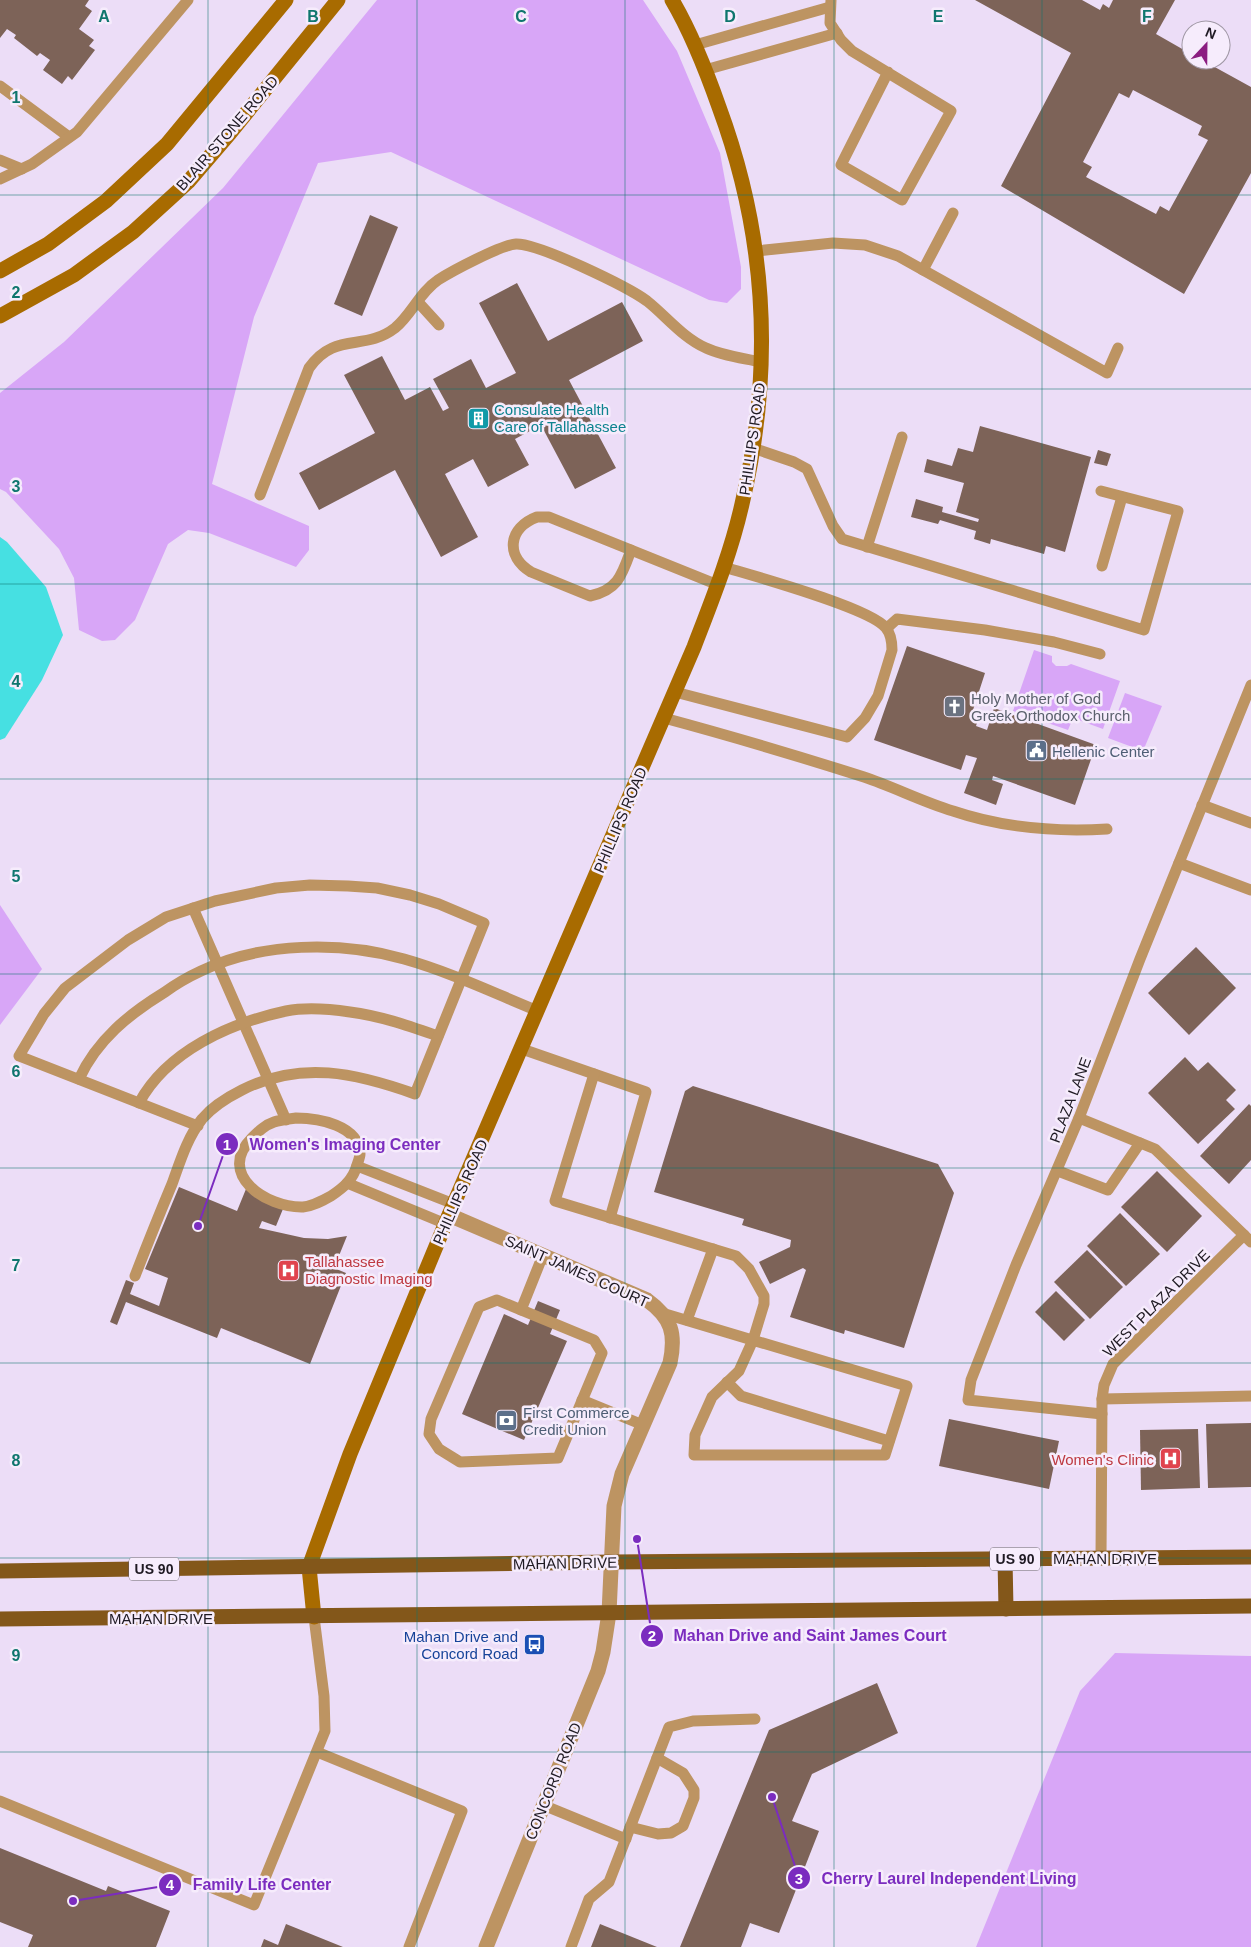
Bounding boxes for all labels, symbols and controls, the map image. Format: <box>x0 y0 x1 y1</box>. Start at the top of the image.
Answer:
text: A <box>98 8 110 25</box>
text: B <box>307 8 319 25</box>
text: C <box>515 8 527 25</box>
text: D <box>724 8 736 25</box>
text: E <box>933 8 944 25</box>
text: F <box>1142 8 1152 25</box>
north arrow <box>1181 20 1231 70</box>
text: N <box>1203 24 1219 42</box>
street label: BLAIR STONE ROAD <box>173 72 282 194</box>
text: 1 <box>12 89 21 106</box>
text: 2 <box>12 284 21 301</box>
street label: PHILLIPS ROAD <box>736 382 768 496</box>
place label: Consulate Health Care of Tallahassee <box>494 401 626 435</box>
building icon: Consulate Health Care of Tallahassee <box>466 406 490 430</box>
text: 3 <box>12 478 21 495</box>
text: 4 <box>12 673 21 690</box>
place label: Holy Mother of God Greek Orthodox Church <box>971 690 1130 724</box>
church icon: Holy Mother of God Greek Orthodox Church <box>943 695 967 719</box>
public building icon: Hellenic Center <box>1024 739 1048 763</box>
place label: Hellenic Center <box>1052 743 1155 760</box>
street label: PHILLIPS ROAD <box>590 764 650 876</box>
text: 5 <box>12 868 21 885</box>
street label: PLAZA LANE <box>1046 1055 1094 1145</box>
text: 6 <box>12 1063 21 1080</box>
callout: Women's Imaging Center <box>214 1129 450 1160</box>
text: 1 <box>223 1136 231 1153</box>
text: Women's Imaging Center <box>249 1136 441 1153</box>
street label: PHILLIPS ROAD <box>429 1137 491 1247</box>
street label: SAINT JAMES COURT <box>503 1232 651 1310</box>
street label: WEST PLAZA DRIVE <box>1099 1246 1213 1360</box>
place label: Tallahassee Diagnostic Imaging <box>305 1253 433 1287</box>
text: 7 <box>12 1257 21 1274</box>
hospital icon: Tallahassee Diagnostic Imaging <box>277 1258 301 1282</box>
place label: First Commerce Credit Union <box>523 1404 630 1438</box>
bank icon: First Commerce Credit Union <box>495 1409 519 1433</box>
hospital icon: Women's Clinic <box>1158 1447 1182 1471</box>
place label: Women's Clinic <box>1051 1451 1154 1468</box>
text: 8 <box>12 1452 21 1469</box>
road number: US 90 <box>990 1548 1040 1570</box>
street label: MAHAN DRIVE <box>1053 1550 1157 1567</box>
street label: MAHAN DRIVE <box>513 1554 617 1572</box>
road number: US 90 <box>129 1558 179 1580</box>
street label: MAHAN DRIVE <box>109 1610 213 1627</box>
callout: Mahan Drive and Saint James Court <box>639 1620 957 1651</box>
text: 2 <box>648 1627 656 1644</box>
text: Mahan Drive and Saint James Court <box>674 1627 947 1644</box>
place label: Mahan Drive and Concord Road <box>404 1628 518 1662</box>
bus stop icon: Mahan Drive and Concord Road <box>522 1633 546 1657</box>
text: 9 <box>12 1647 21 1664</box>
street label: CONCORD ROAD <box>522 1720 584 1842</box>
callout: Cherry Laurel Independent Living <box>787 1863 1087 1894</box>
callout: Family Life Center <box>157 1869 341 1900</box>
text: 3 <box>795 1870 803 1887</box>
text: Cherry Laurel Independent Living <box>821 1870 1077 1887</box>
text: 4 <box>166 1876 175 1893</box>
text: Family Life Center <box>193 1876 331 1893</box>

